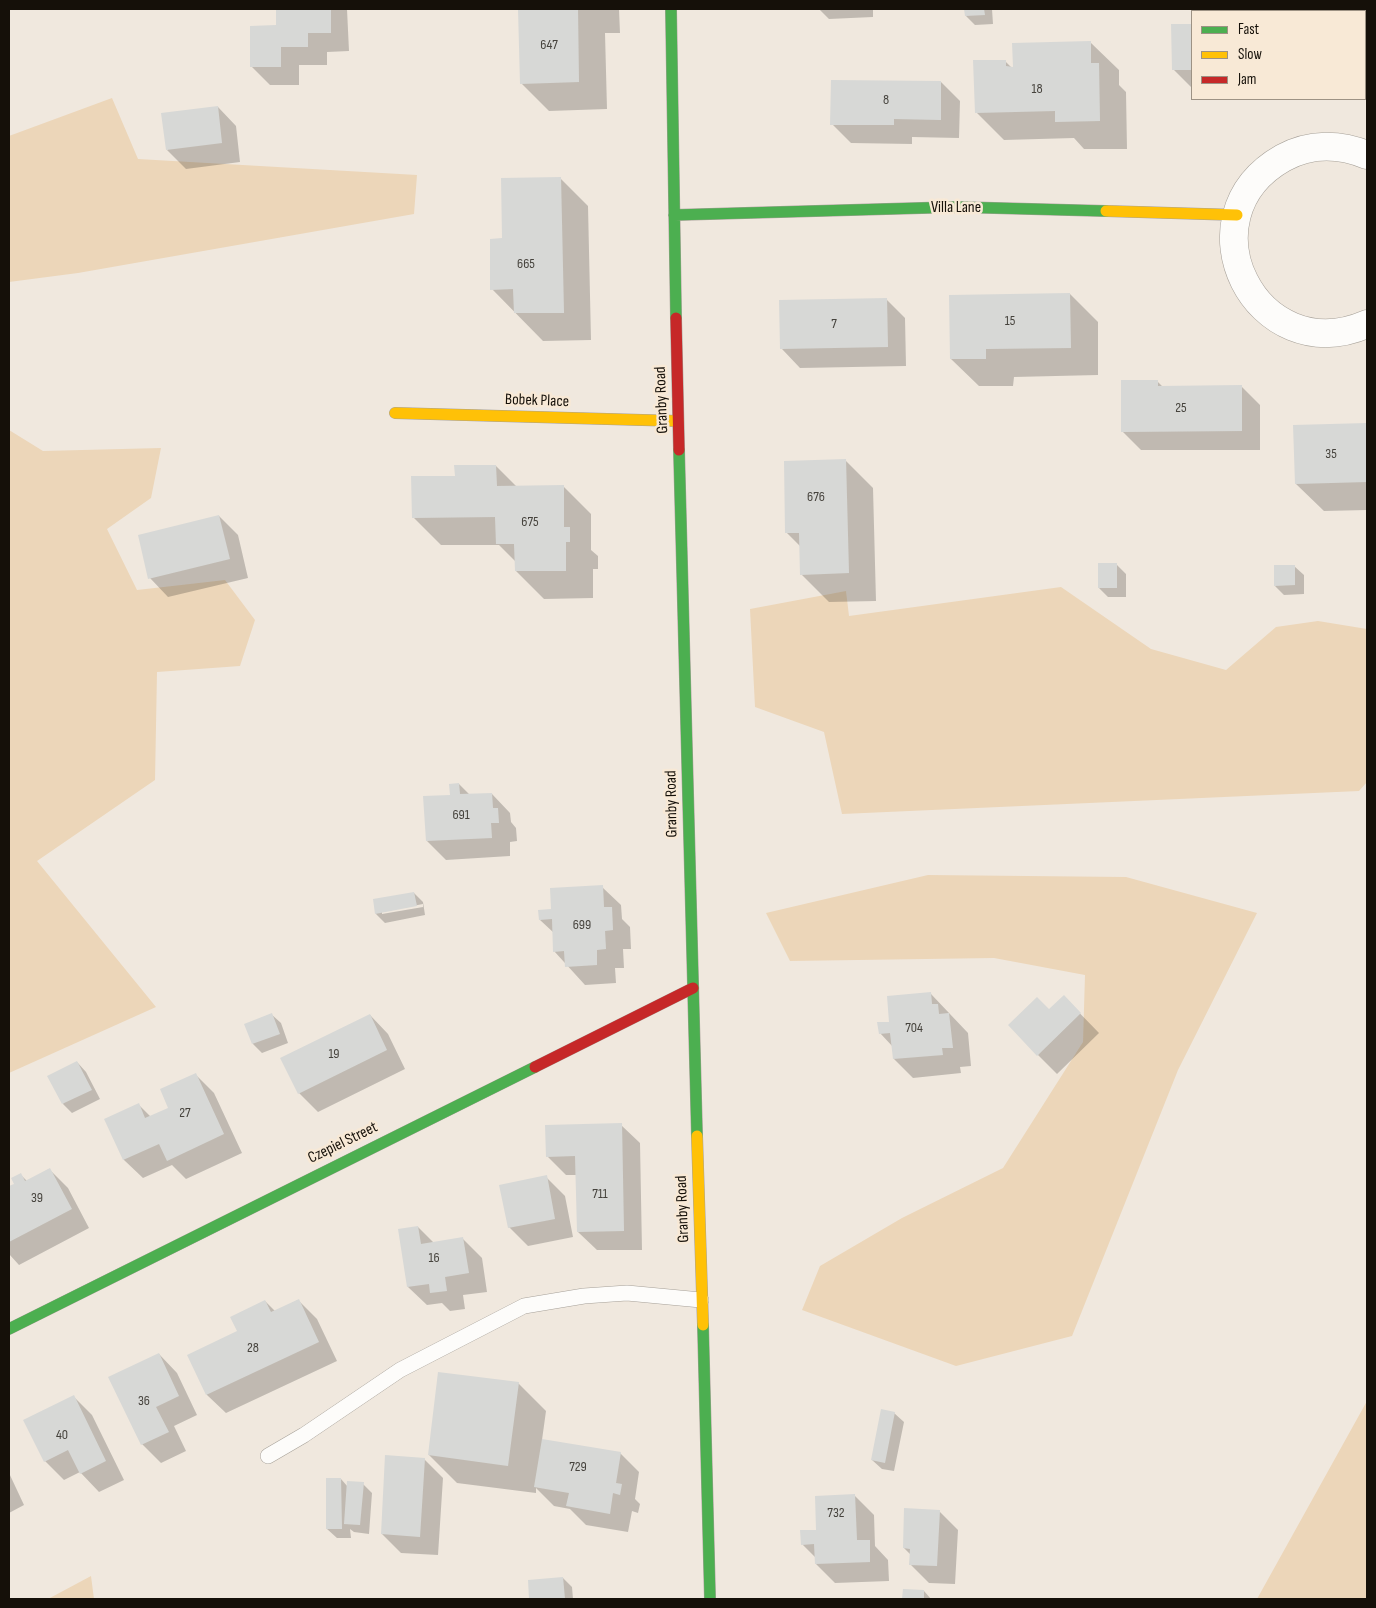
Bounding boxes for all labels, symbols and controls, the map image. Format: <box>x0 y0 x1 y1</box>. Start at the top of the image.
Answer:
legend <box>1191 10 1366 100</box>
text: Fast <box>1238 20 1259 39</box>
house number: 647 <box>540 37 558 53</box>
text: Slow <box>1238 45 1262 64</box>
text: Jam <box>1238 70 1256 89</box>
house number: 18 <box>1031 81 1043 97</box>
house number: 8 <box>883 92 889 108</box>
street label: Villa Lane <box>931 198 981 218</box>
house number: 665 <box>517 256 535 272</box>
house number: 15 <box>1005 313 1015 329</box>
house number: 7 <box>831 316 837 332</box>
street label: Granby Road <box>651 366 673 434</box>
street label: Bobek Place <box>505 390 569 412</box>
house number: 25 <box>1175 400 1187 416</box>
house number: 35 <box>1325 446 1337 462</box>
house number: 676 <box>807 489 825 505</box>
house number: 675 <box>521 514 539 530</box>
street label: Granby Road <box>662 770 682 838</box>
house number: 691 <box>452 807 470 823</box>
house number: 699 <box>573 917 591 933</box>
house number: 704 <box>905 1020 923 1036</box>
house number: 19 <box>328 1046 340 1062</box>
house number: 27 <box>179 1105 191 1121</box>
street label: Czepiel Street <box>305 1118 381 1168</box>
street label: Granby Road <box>672 1175 694 1243</box>
house number: 711 <box>592 1186 608 1202</box>
house number: 39 <box>31 1190 43 1206</box>
house number: 16 <box>428 1250 440 1266</box>
house number: 28 <box>247 1340 259 1356</box>
house number: 36 <box>138 1393 150 1409</box>
house number: 40 <box>56 1427 68 1443</box>
house number: 729 <box>569 1459 587 1475</box>
house number: 732 <box>827 1505 845 1521</box>

